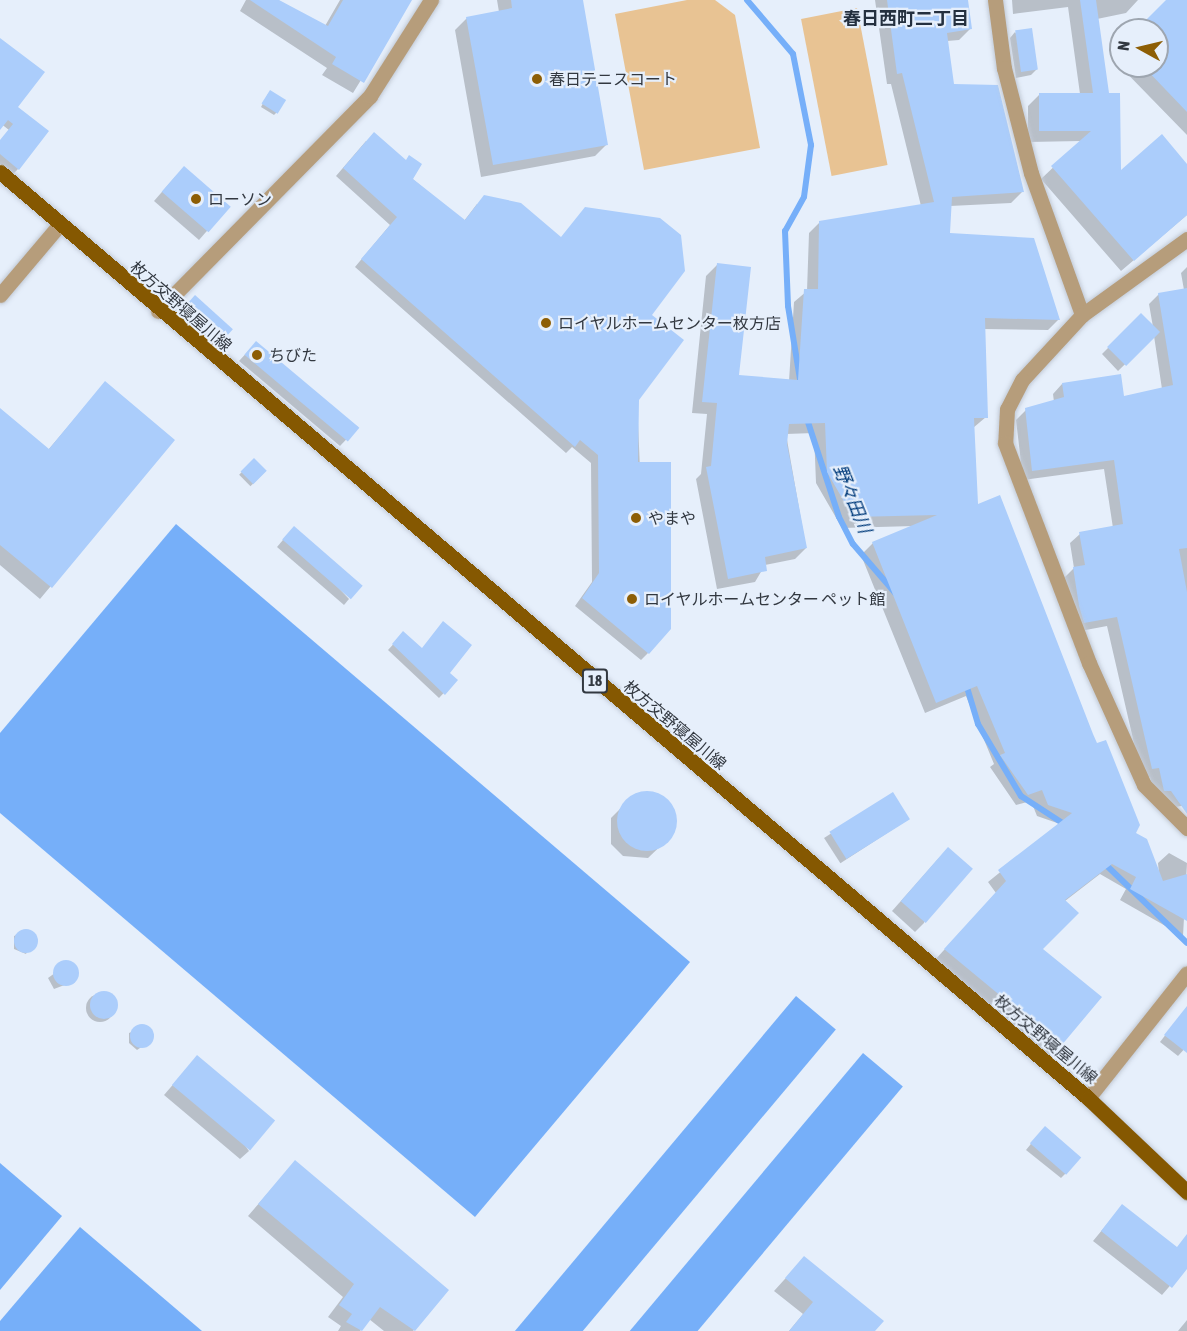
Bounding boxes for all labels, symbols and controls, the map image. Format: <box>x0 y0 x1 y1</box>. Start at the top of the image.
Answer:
district label: 春日西町二丁目 <box>843 8 969 30</box>
north arrow <box>1109 18 1169 78</box>
text: N <box>1114 40 1133 52</box>
place label: 春日テニスコート <box>549 69 677 89</box>
marker: 春日テニスコート <box>530 72 544 86</box>
place label: ローソン <box>208 189 272 209</box>
marker: ローソン <box>189 192 203 206</box>
street label: 枚方交野寝屋川線 <box>126 257 236 355</box>
place label: ロイヤルホームセンター枚方店 <box>558 313 782 333</box>
marker: ロイヤルホームセンター枚方店 <box>539 316 553 330</box>
place label: ちびた <box>269 345 317 365</box>
marker: ちびた <box>250 348 264 362</box>
water label: 野々田川 <box>829 462 875 536</box>
place label: やまや <box>648 508 696 528</box>
marker: やまや <box>629 511 643 525</box>
place label: ロイヤルホームセンター ペット館 <box>644 589 886 609</box>
marker: ロイヤルホームセンター ペット館 <box>625 592 639 606</box>
road number: 18 <box>582 669 608 693</box>
street label: 枚方交野寝屋川線 <box>620 677 730 773</box>
street label: 枚方交野寝屋川線 <box>991 991 1101 1087</box>

